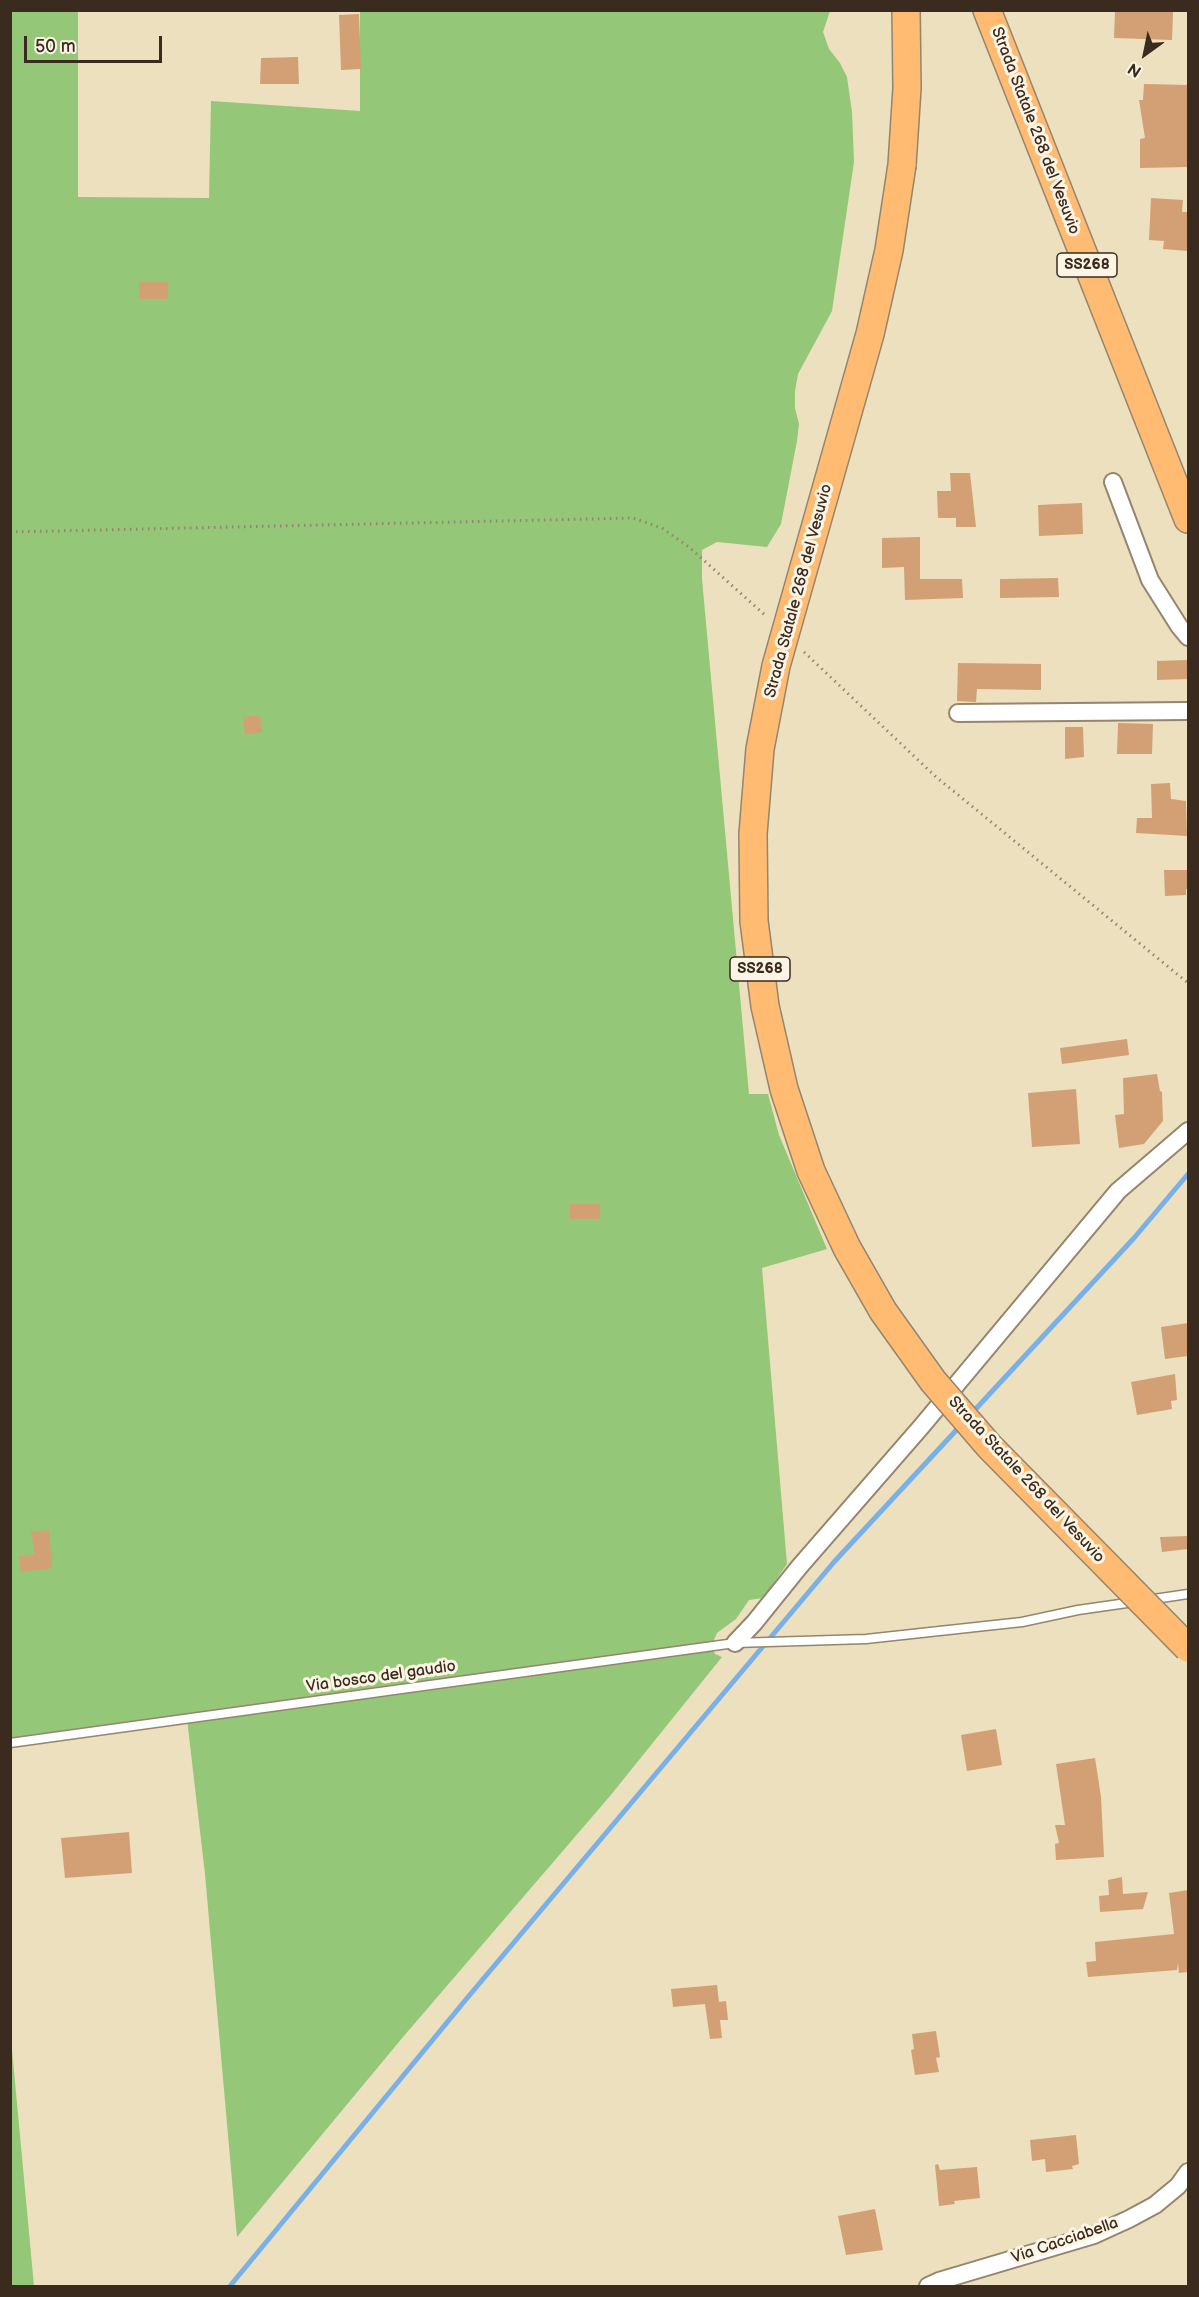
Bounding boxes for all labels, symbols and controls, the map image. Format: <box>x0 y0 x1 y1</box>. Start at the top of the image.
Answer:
scale bar <box>27 24 165 62</box>
north arrow <box>1115 24 1175 84</box>
street label: Strada Statale 268 del Vesuvio <box>987 25 1083 237</box>
text: 50 m <box>35 36 76 57</box>
text: N <box>1125 58 1145 81</box>
road number: SS268 <box>1057 253 1117 277</box>
street label: Strada Statale 268 del Vesuvio <box>761 482 837 700</box>
road number: SS268 <box>730 957 790 981</box>
street label: Strada Statale 268 del Vesuvio <box>944 1393 1108 1567</box>
street label: Via bosco del gaudio <box>305 1657 457 1697</box>
street label: Via Cacciabella <box>1009 2214 1121 2268</box>

